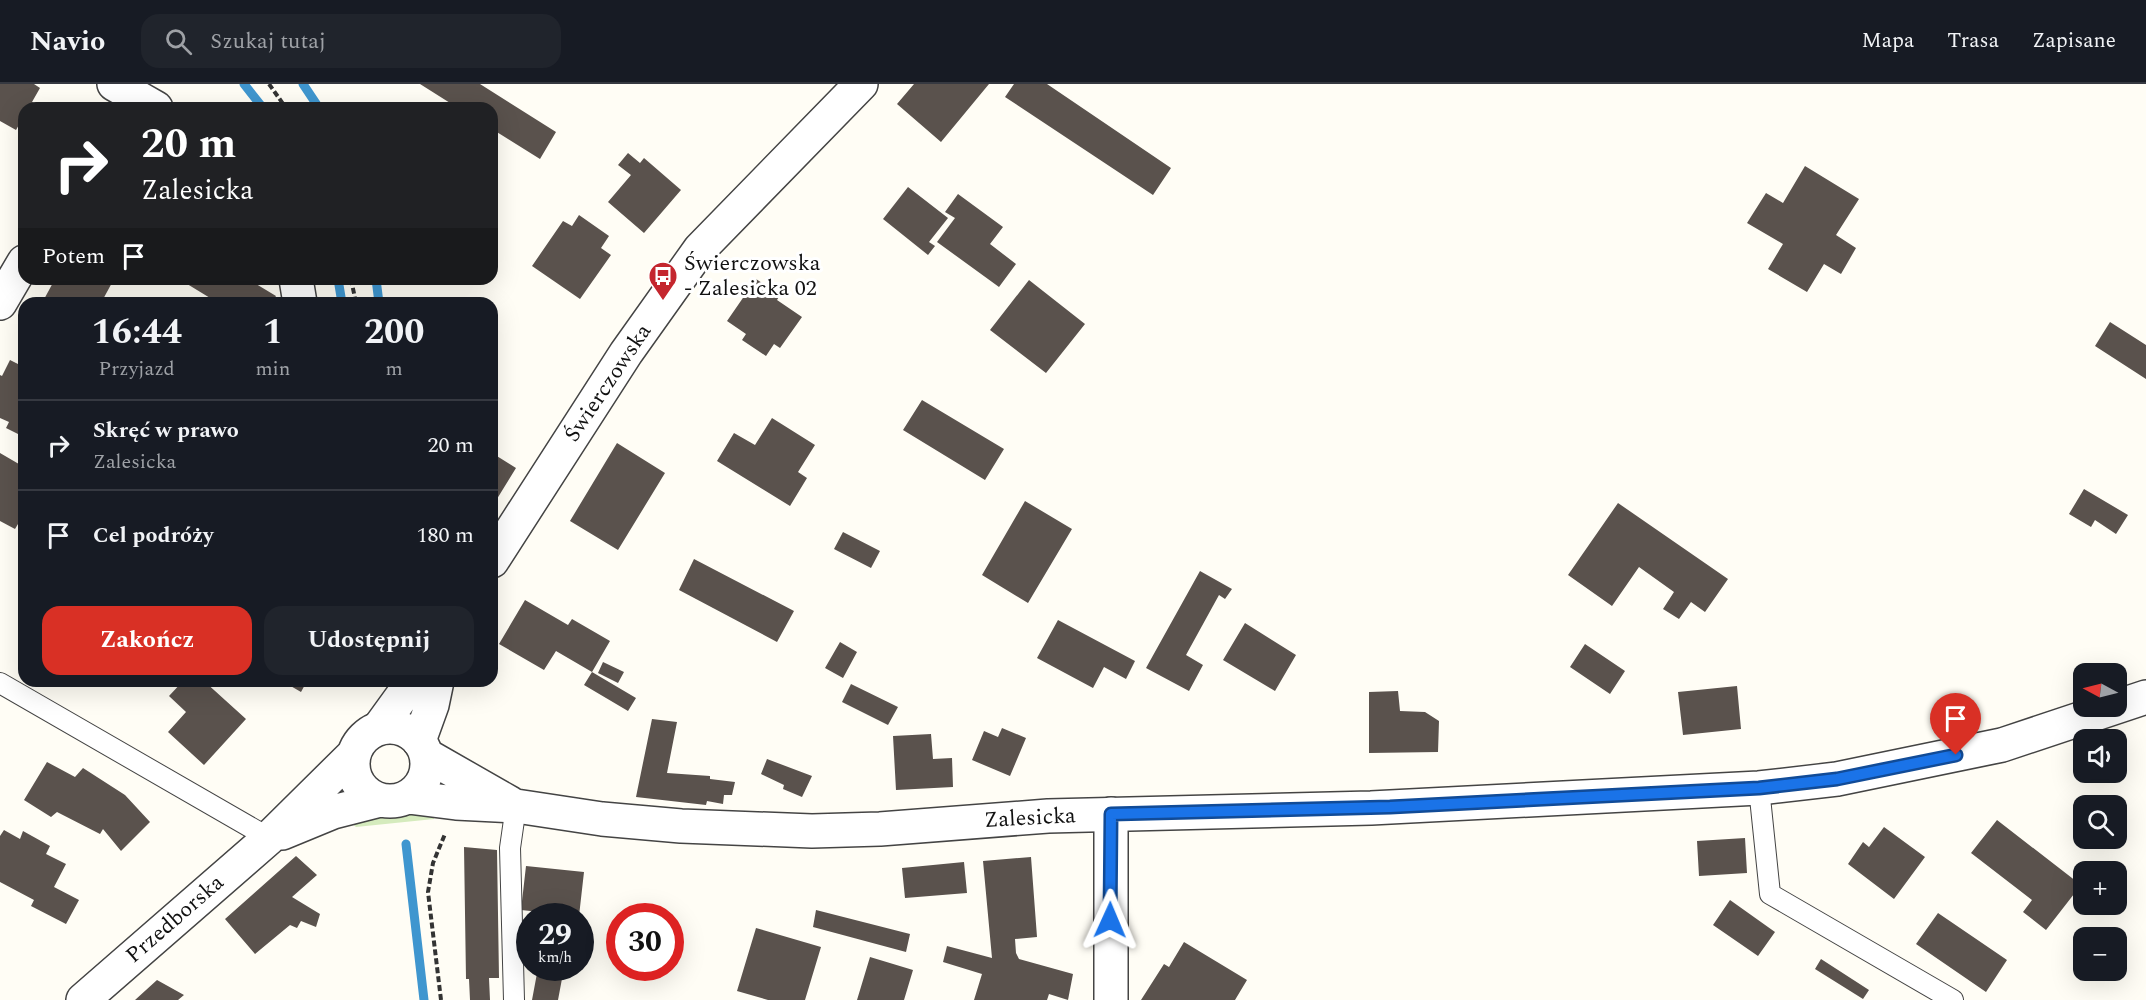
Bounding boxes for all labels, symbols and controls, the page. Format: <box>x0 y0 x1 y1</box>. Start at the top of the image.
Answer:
search box <box>141 14 561 68</box>
text: Navio <box>30 20 105 63</box>
icon: search <box>162 25 195 58</box>
text: Szukaj tutaj <box>210 25 326 58</box>
text: Mapa <box>1862 25 1914 57</box>
text: Trasa <box>1947 25 1999 57</box>
text: Zapisane <box>2032 25 2116 57</box>
text: 20 m <box>141 113 236 176</box>
icon: right <box>42 126 120 204</box>
text: Zalesicka <box>141 170 253 212</box>
text: Potem <box>42 240 105 273</box>
icon: arrive <box>117 240 150 273</box>
place label: Świerczowska - Zalesicka 02 <box>684 247 821 305</box>
bus stop icon: Świerczowska - Zalesicka 02 <box>647 260 679 302</box>
text: 16:44 <box>91 305 182 360</box>
text: 1 <box>263 305 283 360</box>
text: 200 <box>364 305 424 360</box>
street label: Świerczowska <box>556 317 660 449</box>
text: Przyjazd <box>99 354 175 384</box>
text: min <box>255 354 290 384</box>
text: m <box>386 354 403 384</box>
text: Skręć w prawo <box>93 414 239 447</box>
icon: right <box>42 429 75 462</box>
text: 20 m <box>428 429 474 462</box>
text: Zalesicka <box>93 447 176 477</box>
icon: arrive <box>42 519 75 552</box>
text: Cel podróży <box>93 519 213 552</box>
text: 180 m <box>417 519 474 552</box>
button: Zakończ <box>42 606 252 675</box>
button: Udostępnij <box>264 606 474 675</box>
north arrow <box>2073 663 2127 717</box>
map controls <box>2073 663 2127 981</box>
pin <box>1930 693 1981 755</box>
icon: arrive <box>1939 702 1972 735</box>
button: sound <box>2073 729 2127 783</box>
button: search <box>2073 795 2127 849</box>
street label: Zalesicka <box>983 799 1077 837</box>
button: + <box>2073 861 2127 915</box>
street label: Przedborska <box>118 867 232 971</box>
position arrow <box>1078 888 1142 952</box>
speed limit sign: 30 <box>606 903 684 981</box>
text: 29 <box>538 912 572 958</box>
button: − <box>2073 927 2127 981</box>
text: km/h <box>538 946 572 969</box>

